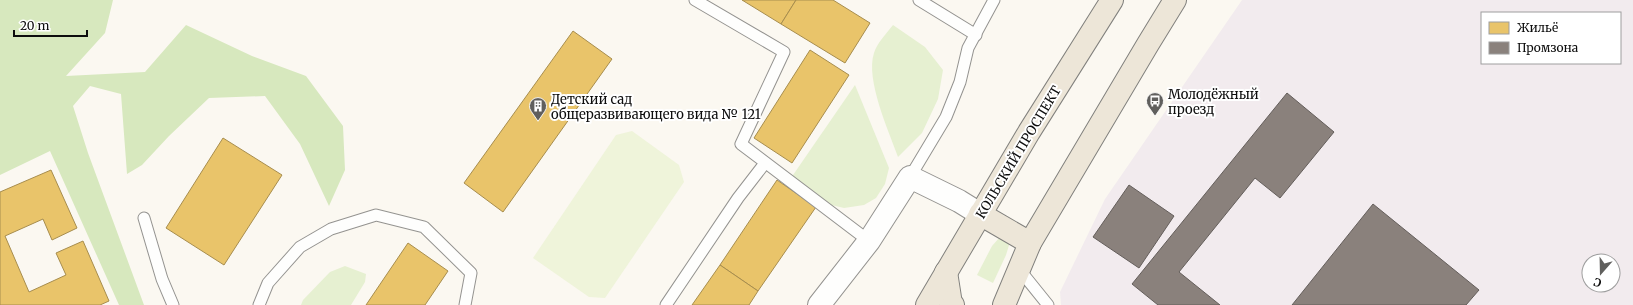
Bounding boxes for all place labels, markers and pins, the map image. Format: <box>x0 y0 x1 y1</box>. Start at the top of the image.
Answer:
place label: Молодёжный проезд <box>1168 86 1259 118</box>
place label: Детский сад общеразвивающего вида № 121 <box>551 91 761 123</box>
bus stop icon: Молодёжный проезд <box>1145 91 1165 116</box>
building icon: Детский сад общеразвивающего вида № 121 <box>528 96 548 121</box>

